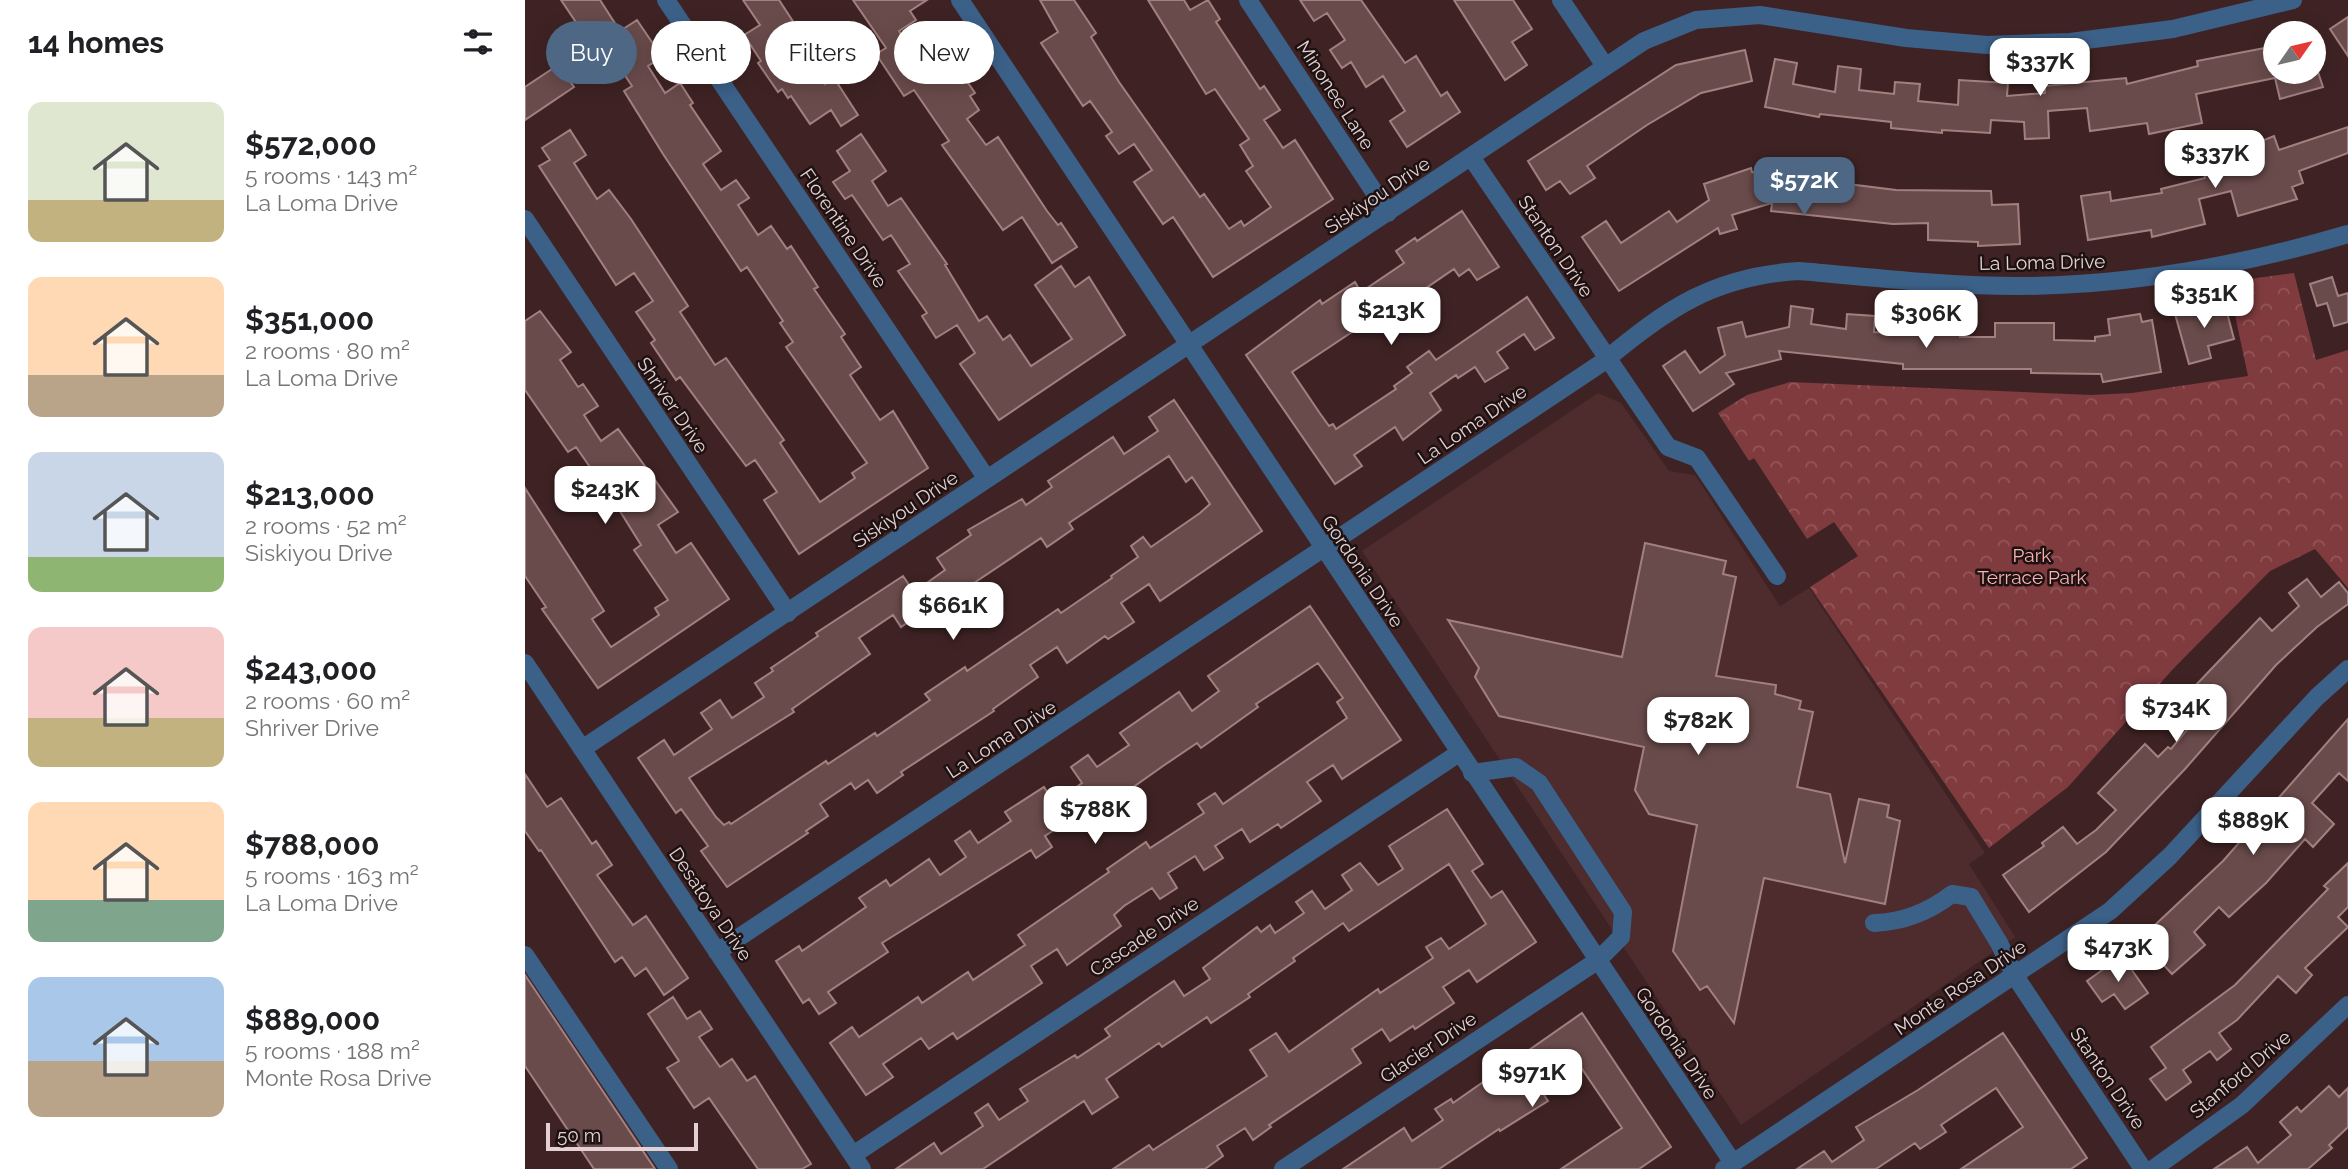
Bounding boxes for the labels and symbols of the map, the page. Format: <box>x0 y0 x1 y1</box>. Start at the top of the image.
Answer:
north arrow <box>2263 21 2326 84</box>
street label: Minonee Lane <box>1293 37 1379 153</box>
pin: $337K <box>1991 38 2089 98</box>
pin: $337K <box>2166 130 2264 190</box>
street label: Siskiyou Drive <box>1320 152 1434 238</box>
pin: $572K <box>1755 158 1853 217</box>
street label: Florentine Drive <box>796 164 892 292</box>
street label: Stanton Drive <box>1514 191 1598 301</box>
street label: La Loma Drive <box>1979 250 2105 274</box>
pin: $351K <box>2155 270 2253 330</box>
pin: $213K <box>1342 288 1440 347</box>
pin: $306K <box>1877 290 1975 350</box>
street label: Shriver Drive <box>633 353 713 457</box>
street label: La Loma Drive <box>1413 380 1531 468</box>
pin: $243K <box>556 466 654 526</box>
street label: Siskiyou Drive <box>848 466 962 552</box>
street label: Gordonia Drive <box>1317 511 1409 631</box>
park label: Park Terrace Park <box>1977 544 2087 588</box>
pin: $661K <box>904 582 1002 642</box>
pin: $734K <box>2127 684 2225 744</box>
street label: La Loma Drive <box>942 695 1060 783</box>
pin: $782K <box>1649 698 1747 757</box>
pin: $788K <box>1046 786 1144 846</box>
pin: $889K <box>2204 798 2302 857</box>
street label: Desatoya Drive <box>665 843 757 965</box>
street label: Cascade Drive <box>1085 892 1203 980</box>
pin: $473K <box>2069 925 2167 984</box>
street label: Monte Rosa Drive <box>1890 935 2030 1039</box>
street label: Gordonia Drive <box>1631 983 1723 1103</box>
street label: Glacier Drive <box>1376 1007 1480 1087</box>
street label: Stanton Drive <box>2066 1023 2150 1133</box>
street label: Stanford Drive <box>2185 1025 2295 1123</box>
pin: $971K <box>1483 1050 1581 1109</box>
scale bar <box>546 1120 698 1152</box>

